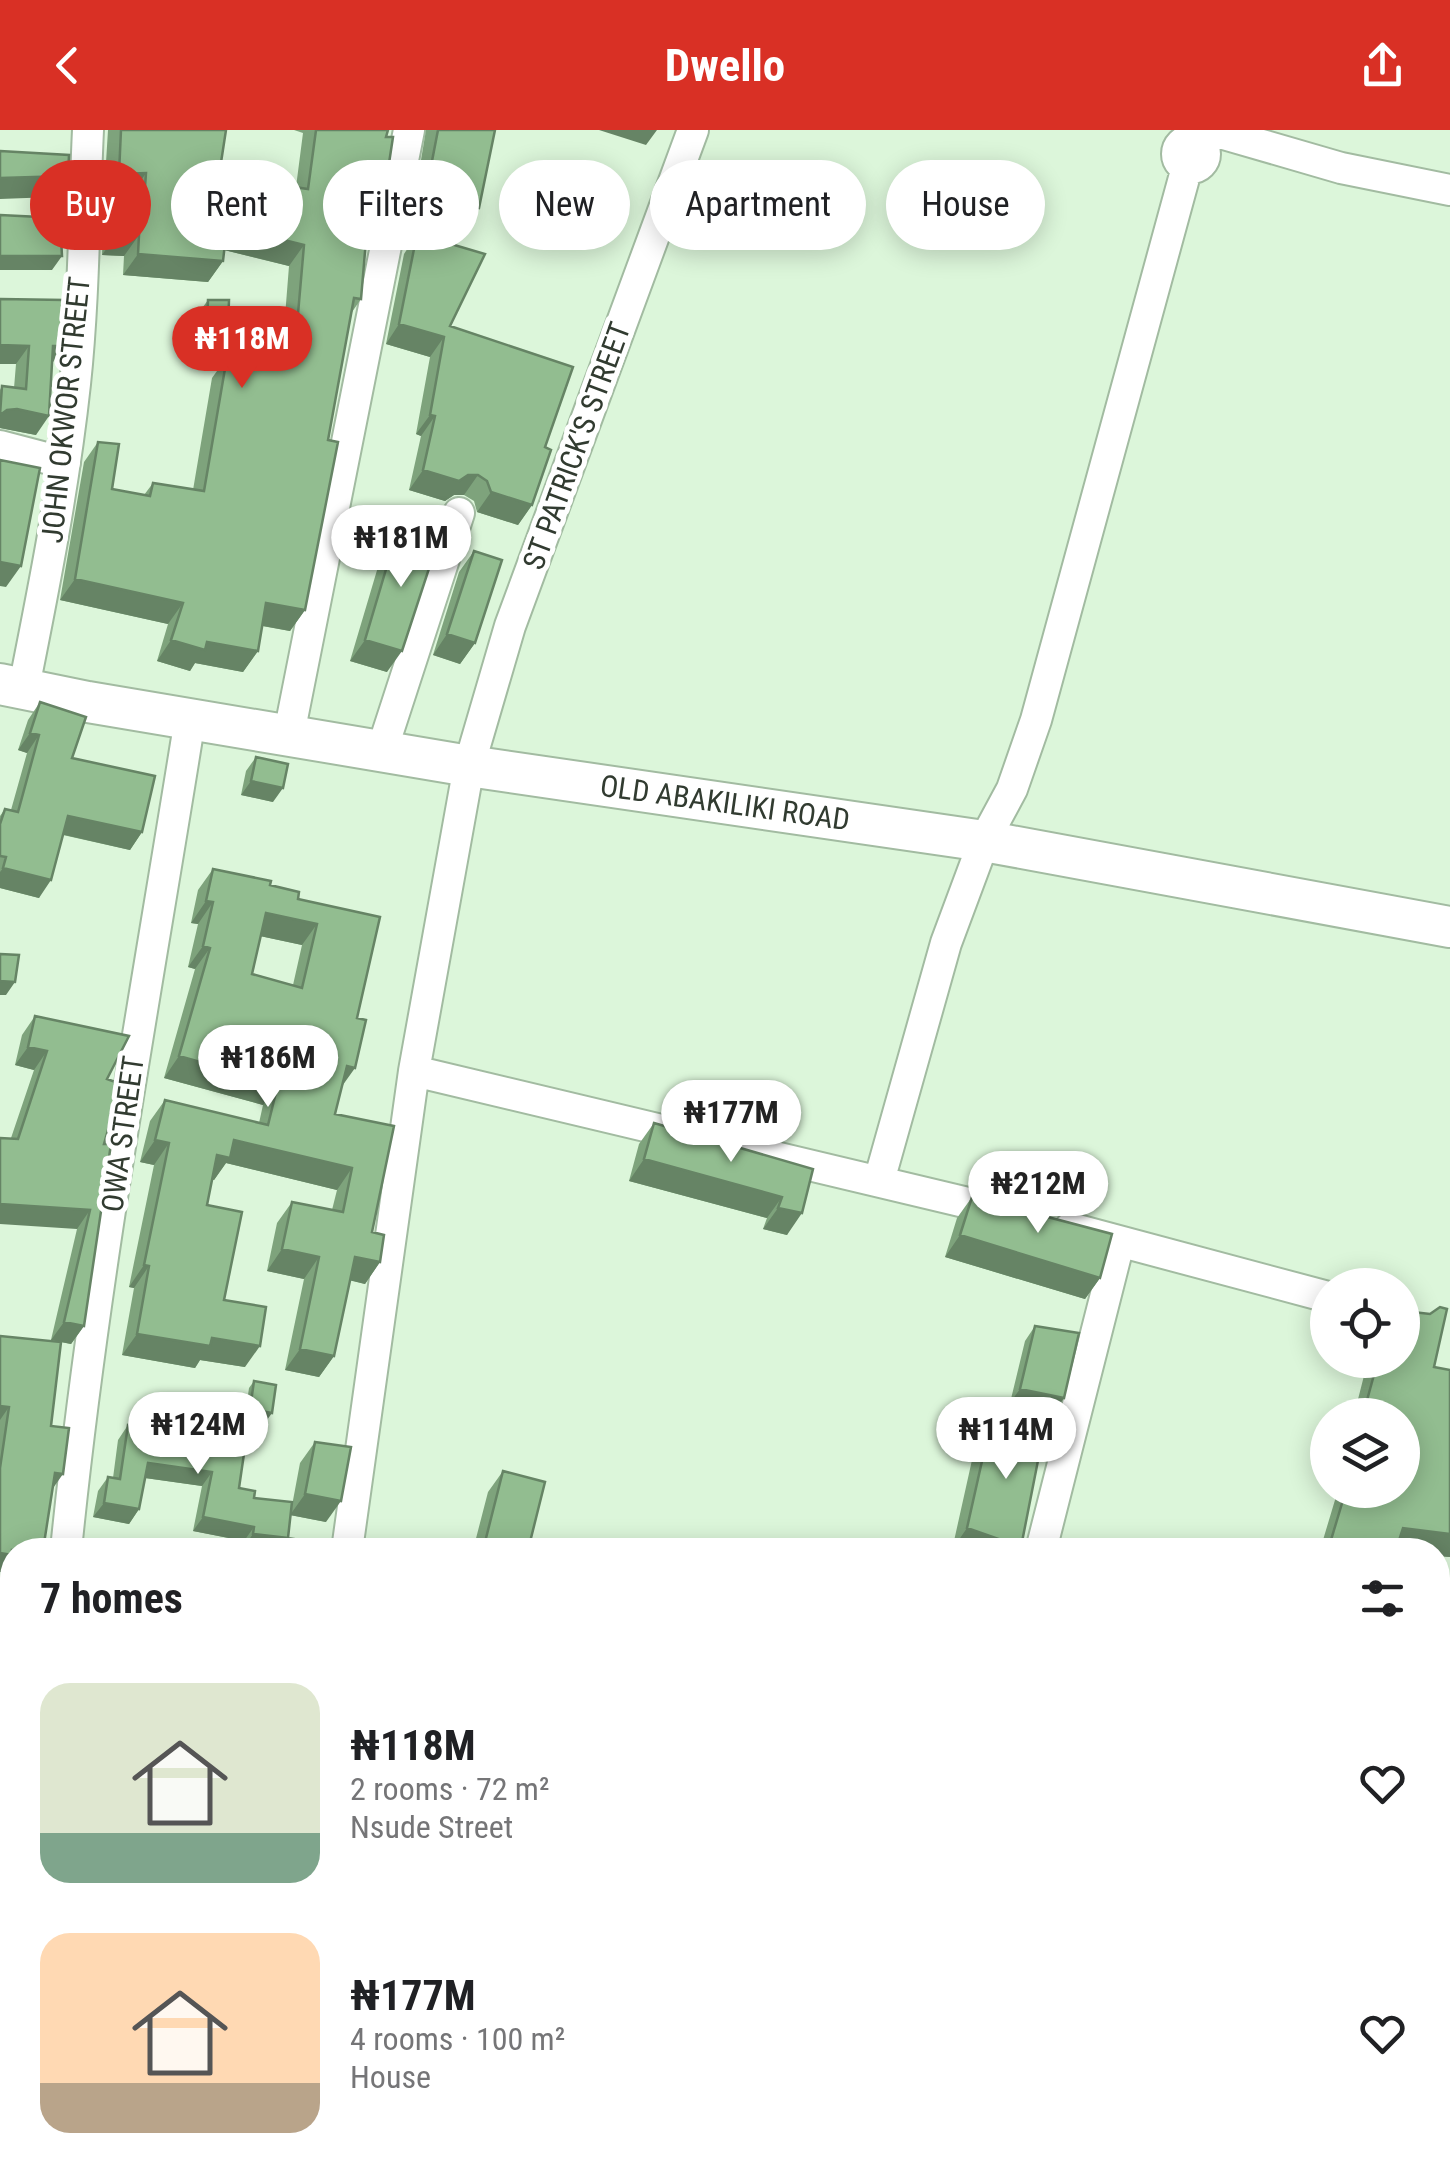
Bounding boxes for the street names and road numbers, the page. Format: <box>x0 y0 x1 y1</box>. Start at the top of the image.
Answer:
street label: JOHN OKWOR STREET <box>34 275 97 545</box>
street label: ST PATRICK'S STREET <box>516 317 638 574</box>
street label: OLD ABAKILIKI ROAD <box>598 768 852 837</box>
street label: OWA STREET <box>94 1054 151 1214</box>

